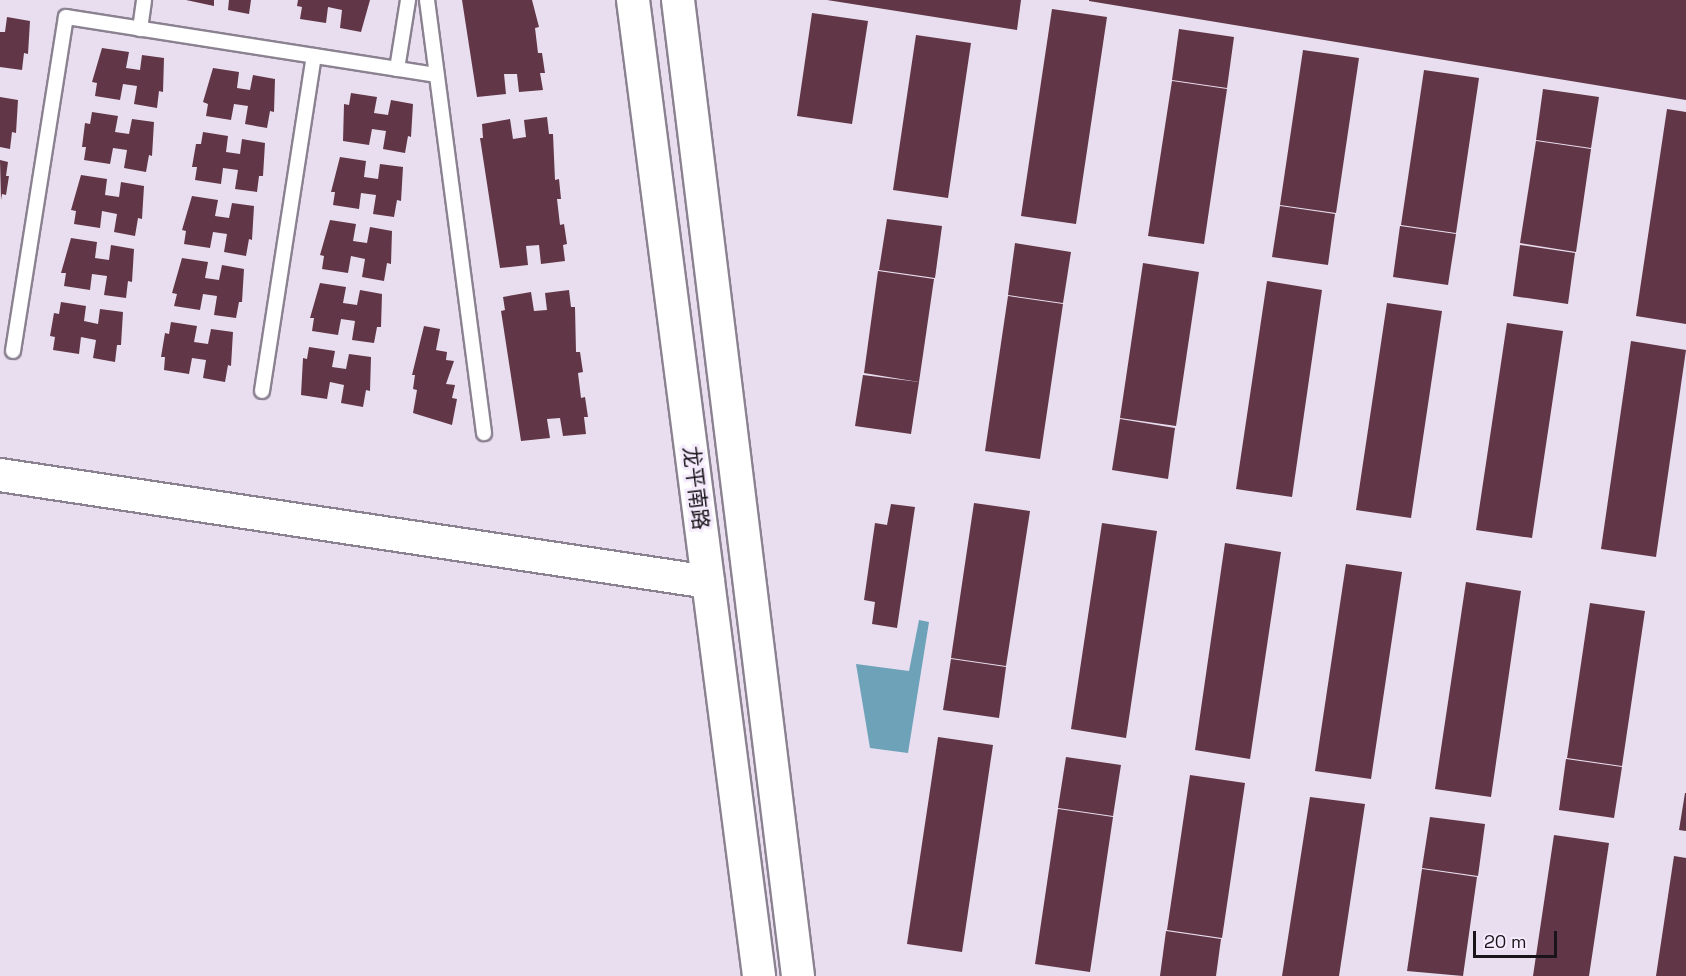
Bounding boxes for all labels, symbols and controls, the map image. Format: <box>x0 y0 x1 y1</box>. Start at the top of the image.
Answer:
street label: 龙平南路 <box>678 445 714 531</box>
scale bar <box>1476 919 1560 957</box>
text: 20 m <box>1484 930 1527 953</box>

